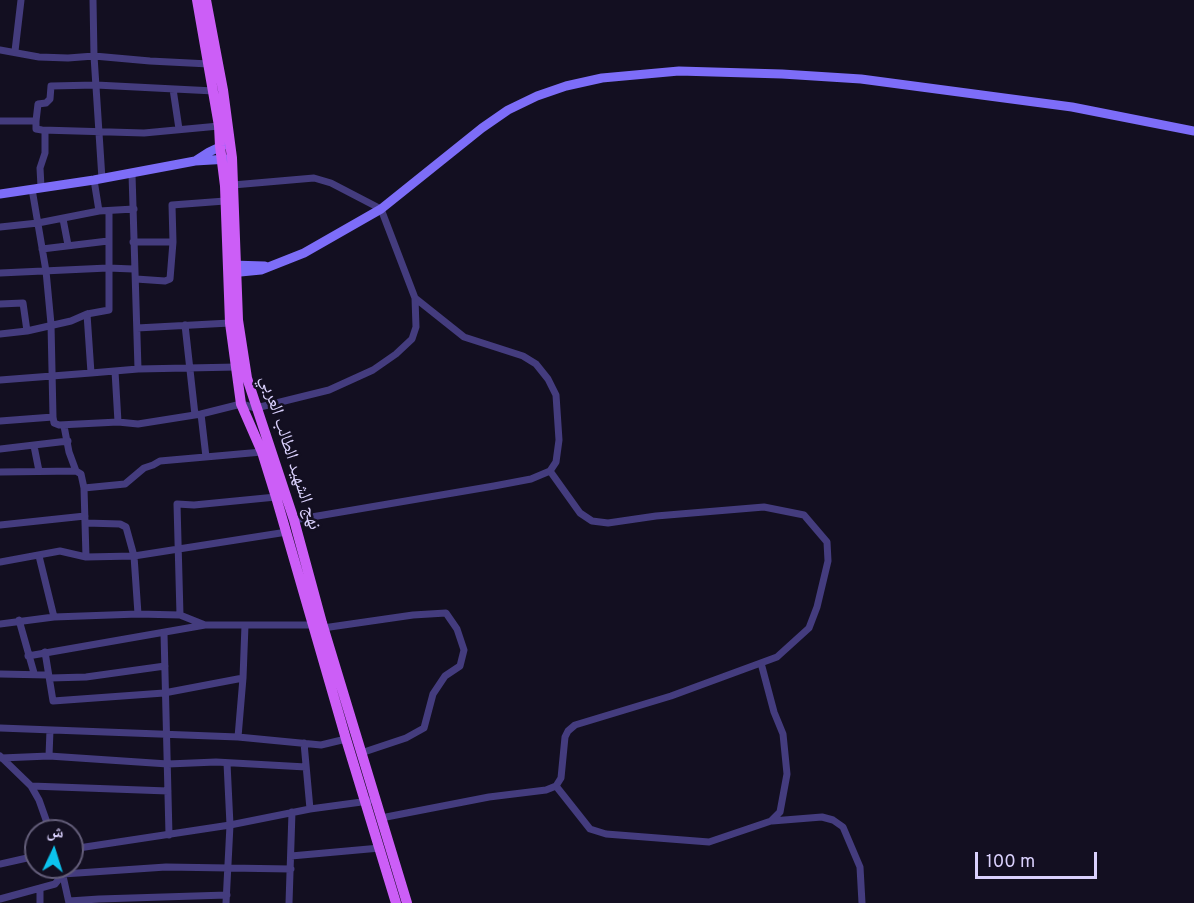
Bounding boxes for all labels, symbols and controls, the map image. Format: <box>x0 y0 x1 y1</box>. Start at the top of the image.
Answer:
street label: نهج الشهيد الطالب العربي <box>254 373 324 533</box>
north arrow <box>24 819 84 879</box>
text: ش <box>46 822 64 844</box>
scale bar <box>978 840 1100 878</box>
text: 100 m <box>986 851 1035 874</box>

